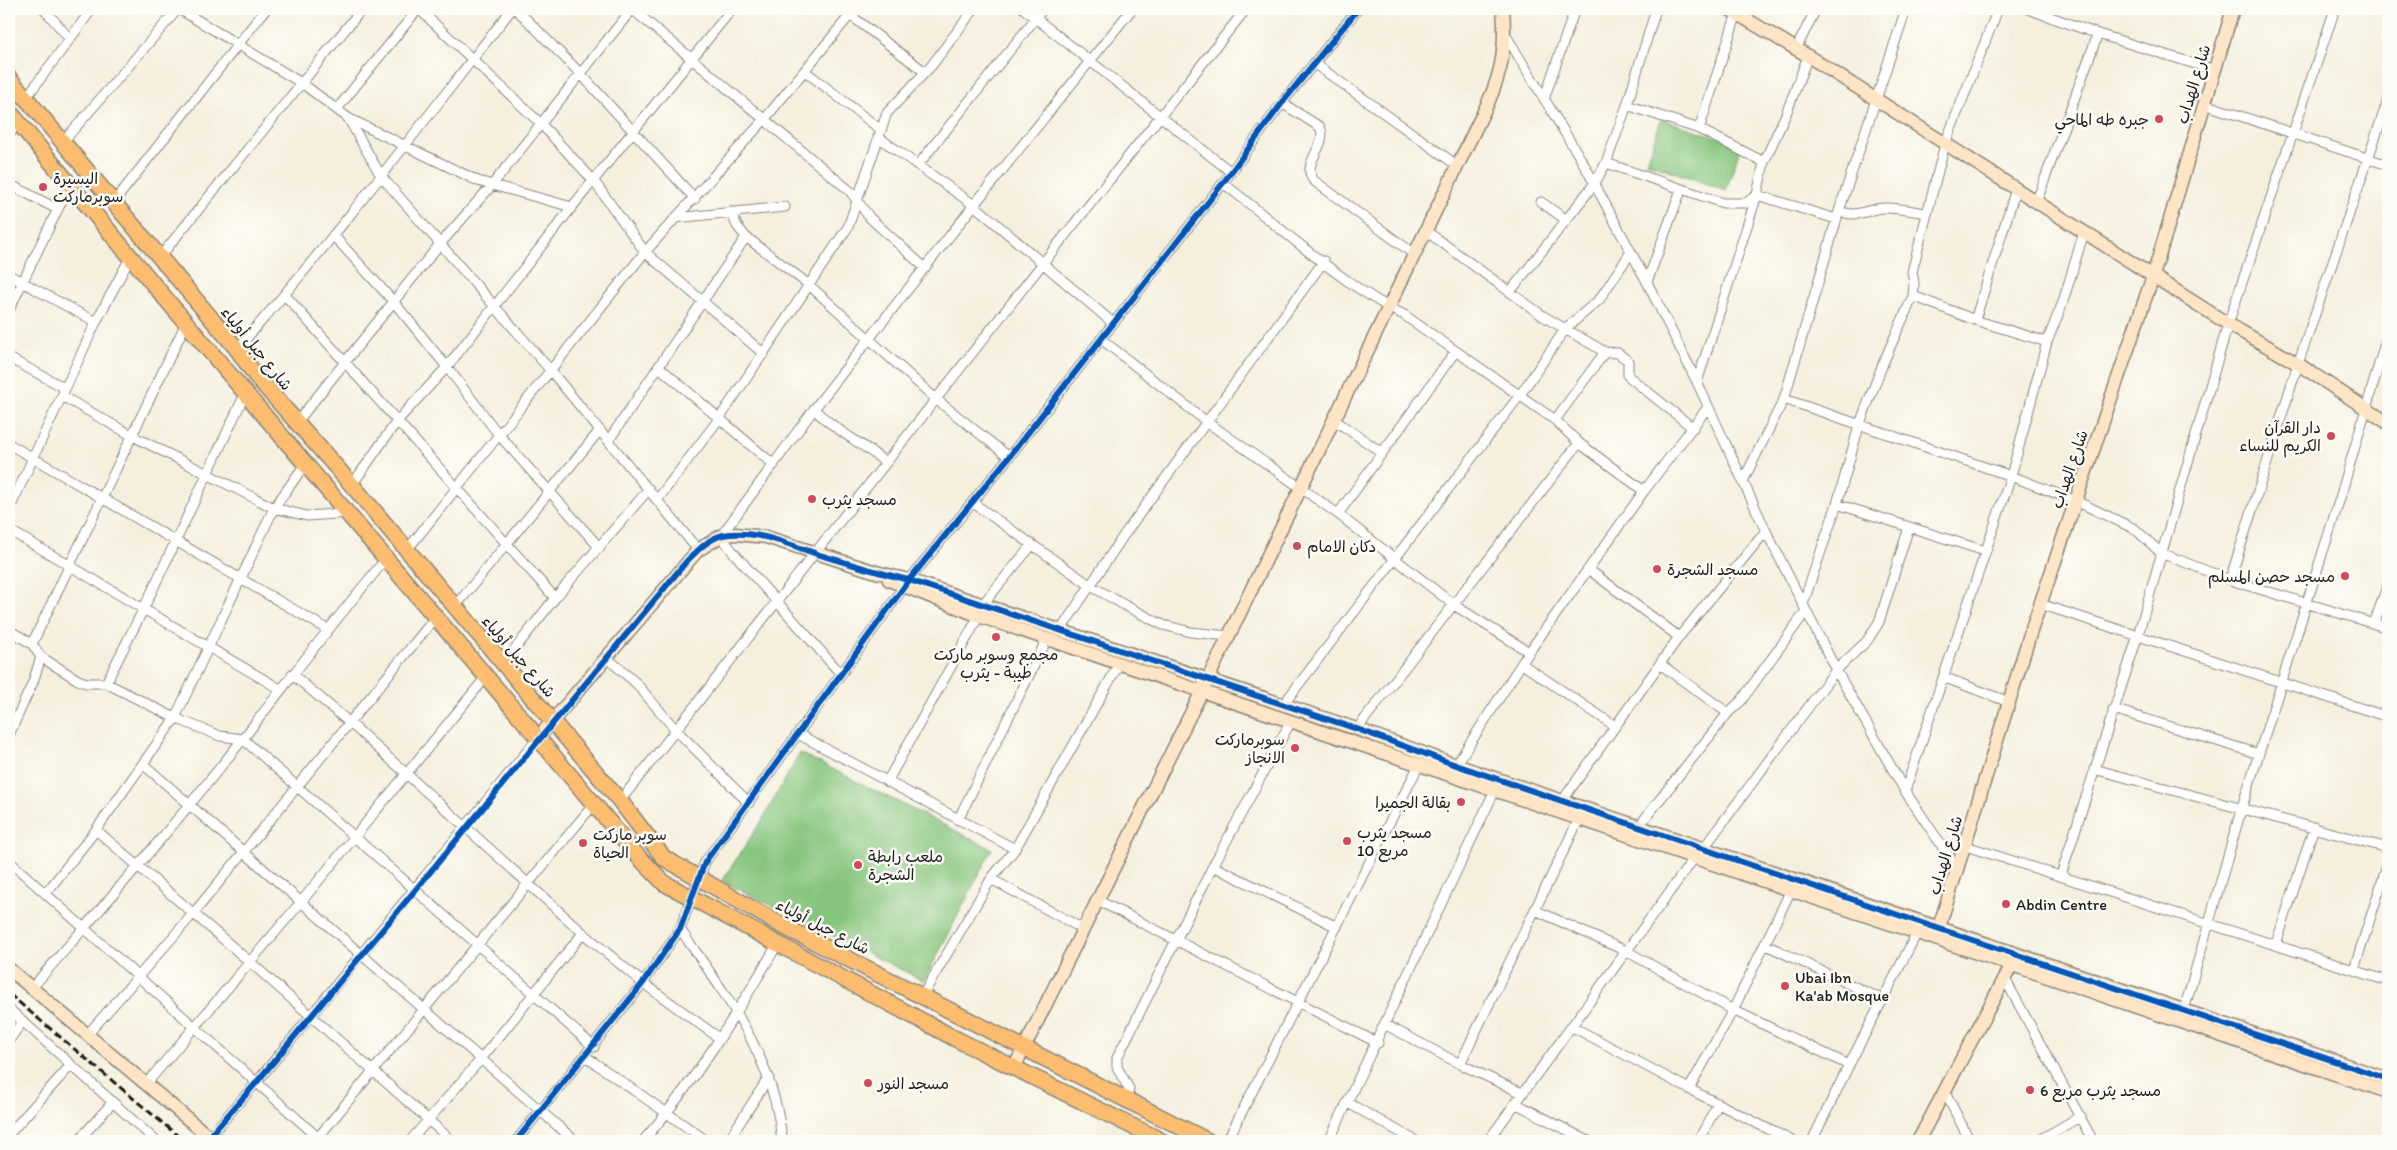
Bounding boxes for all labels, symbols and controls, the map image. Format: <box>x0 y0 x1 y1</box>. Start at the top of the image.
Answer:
street label: شارع الهداب <box>2172 42 2216 127</box>
place label: جبره طه الماحي <box>2054 110 2149 134</box>
marker: جبره طه الماحي <box>2153 113 2165 125</box>
place label: اليسيرة سوبرماركت <box>53 169 123 207</box>
marker: اليسيرة سوبرماركت <box>37 181 49 193</box>
street label: شارع جبل أولياء <box>215 302 296 395</box>
place label: دار القرآن الكريم للنساء <box>2239 418 2321 458</box>
street label: شارع الهداب <box>2047 427 2094 512</box>
marker: دار القرآن الكريم للنساء <box>2325 430 2337 442</box>
place label: مسجد يثرب <box>822 490 897 509</box>
marker: مسجد يثرب <box>806 493 818 505</box>
place label: دكان الامام <box>1307 537 1376 559</box>
marker: دكان الامام <box>1291 540 1303 552</box>
place label: مسجد الشجرة <box>1667 560 1758 579</box>
marker: مسجد الشجرة <box>1651 563 1663 575</box>
place label: مسجد حصن المسلم <box>2208 567 2335 589</box>
marker: مسجد حصن المسلم <box>2339 570 2351 582</box>
street label: شارع جبل أولياء <box>476 611 559 703</box>
marker: مجمع وسوبر ماركت طيبة - يثرب <box>990 631 1002 643</box>
place label: مجمع وسوبر ماركت طيبة - يثرب <box>934 645 1058 682</box>
place label: سوبرماركت الانجاز <box>1215 730 1285 767</box>
marker: سوبرماركت الانجاز <box>1289 742 1301 754</box>
place label: بقالة الجميرا <box>1375 793 1451 812</box>
marker: بقالة الجميرا <box>1455 796 1467 808</box>
street label: شارع الهداب <box>1924 813 1968 898</box>
place label: مسجد يثرب مربع 10 <box>1357 823 1432 862</box>
place label: سوبر ماركت الحياة <box>593 825 667 862</box>
marker: مسجد يثرب مربع 10 <box>1341 835 1353 847</box>
marker: سوبر ماركت الحياة <box>577 837 589 849</box>
place label: ملعب رابطة الشجرة <box>868 847 943 884</box>
marker: ملعب رابطة الشجرة <box>852 859 864 871</box>
street label: شارع جبل أولياء <box>772 895 873 960</box>
place label: Abdin Centre <box>2016 895 2107 914</box>
marker: Abdin Centre <box>2000 898 2012 910</box>
place label: Ubai Ibn Ka'ab Mosque <box>1795 968 1889 1005</box>
marker: Ubai Ibn Ka'ab Mosque <box>1779 980 1791 992</box>
place label: مسجد النور <box>876 1074 949 1094</box>
marker: مسجد النور <box>862 1077 874 1089</box>
place label: مسجد يثرب مربع 6 <box>2040 1081 2161 1102</box>
marker: مسجد يثرب مربع 6 <box>2024 1084 2036 1096</box>

